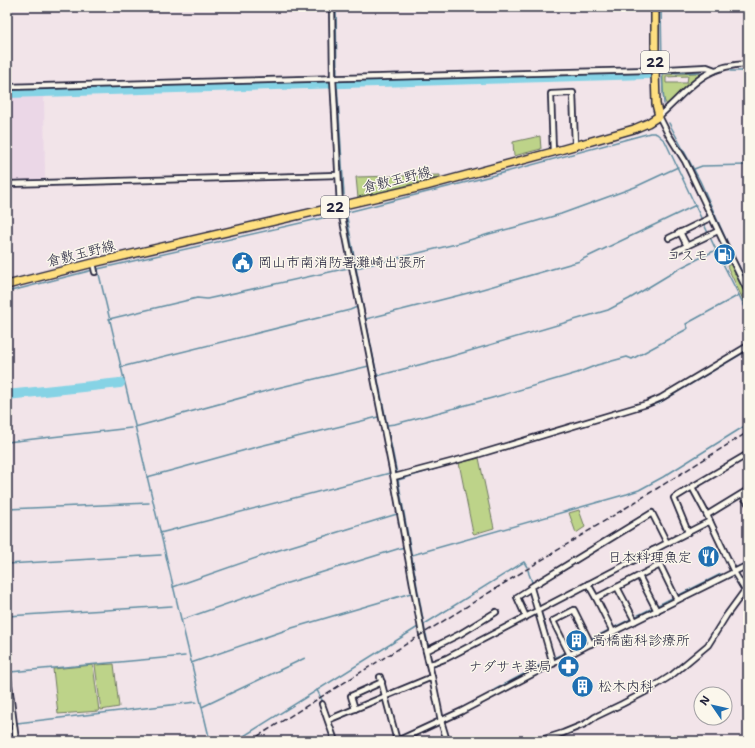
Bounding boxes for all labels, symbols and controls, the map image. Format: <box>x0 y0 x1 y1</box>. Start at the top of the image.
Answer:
road number: 22 <box>641 51 669 73</box>
street label: 倉敷玉野線 <box>361 162 433 196</box>
road number: 22 <box>321 196 349 218</box>
street label: 倉敷玉野線 <box>45 236 117 270</box>
fuel station icon: コスモ <box>711 242 737 268</box>
place label: コスモ <box>667 246 708 264</box>
public building icon: 岡山市南消防署灘崎出張所 <box>229 249 255 275</box>
place label: 岡山市南消防署灘崎出張所 <box>258 253 426 271</box>
restaurant icon: 日本料理魚定 <box>695 544 721 570</box>
place label: 日本料理魚定 <box>608 548 692 566</box>
building icon: 高橋歯科診療所 <box>563 627 589 653</box>
place label: 高橋歯科診療所 <box>592 631 690 649</box>
pharmacy icon: ナダサキ薬局 <box>555 653 581 679</box>
place label: ナダサキ薬局 <box>469 657 552 675</box>
building icon: 松木内科 <box>570 673 596 699</box>
place label: 松木内科 <box>598 677 654 695</box>
north arrow <box>693 686 733 726</box>
text: N <box>696 693 714 708</box>

